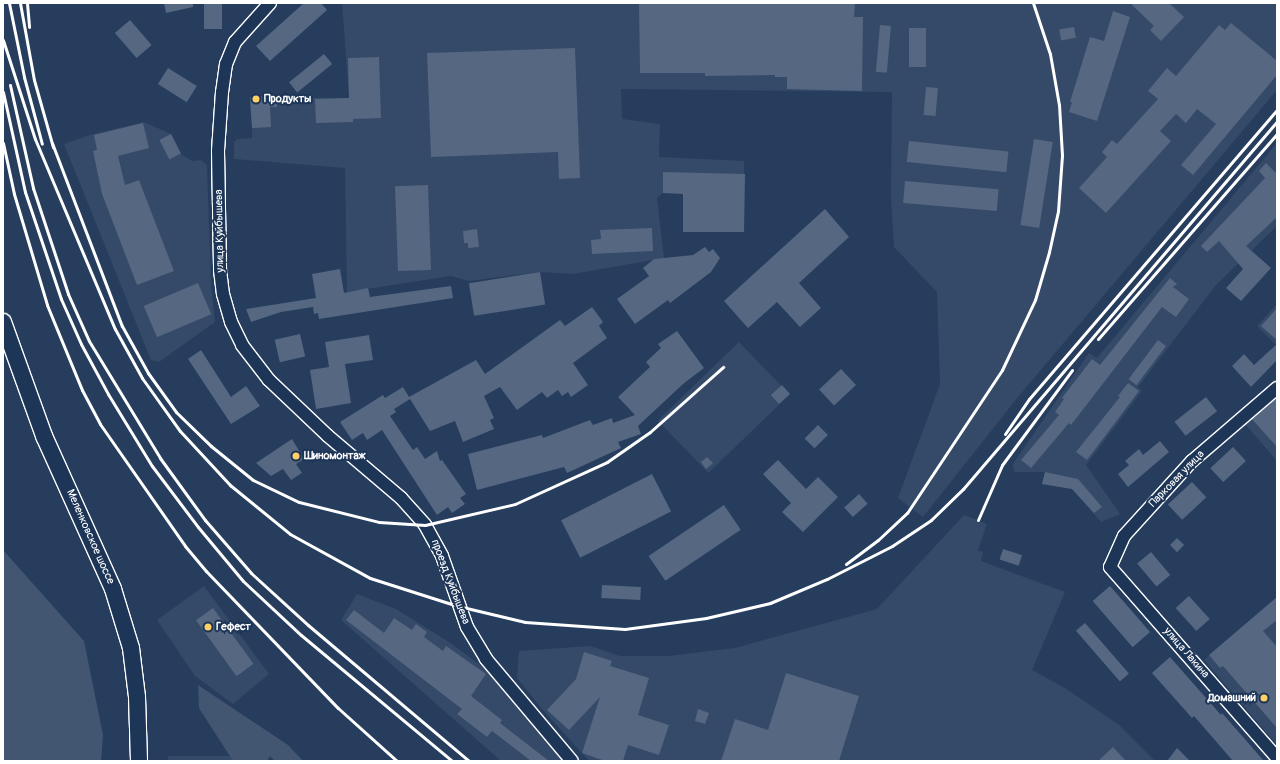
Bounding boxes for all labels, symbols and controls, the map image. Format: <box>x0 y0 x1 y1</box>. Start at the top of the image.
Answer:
place label: Продукты <box>264 92 311 106</box>
marker: Продукты <box>251 94 261 104</box>
street label: улица Куйбышева <box>213 189 227 273</box>
street label: Парковая улица <box>1147 448 1207 510</box>
place label: Шиномонтаж <box>304 449 366 463</box>
marker: Шиномонтаж <box>291 451 301 461</box>
street label: Меленковское шоссе <box>63 488 117 586</box>
street label: проезд Куйбышева <box>428 538 472 626</box>
place label: Гефест <box>216 620 251 634</box>
marker: Гефест <box>203 622 213 632</box>
street label: улица Лакина <box>1160 625 1212 681</box>
place label: Домашний <box>1208 691 1256 705</box>
marker: Домашний <box>1259 693 1269 703</box>

